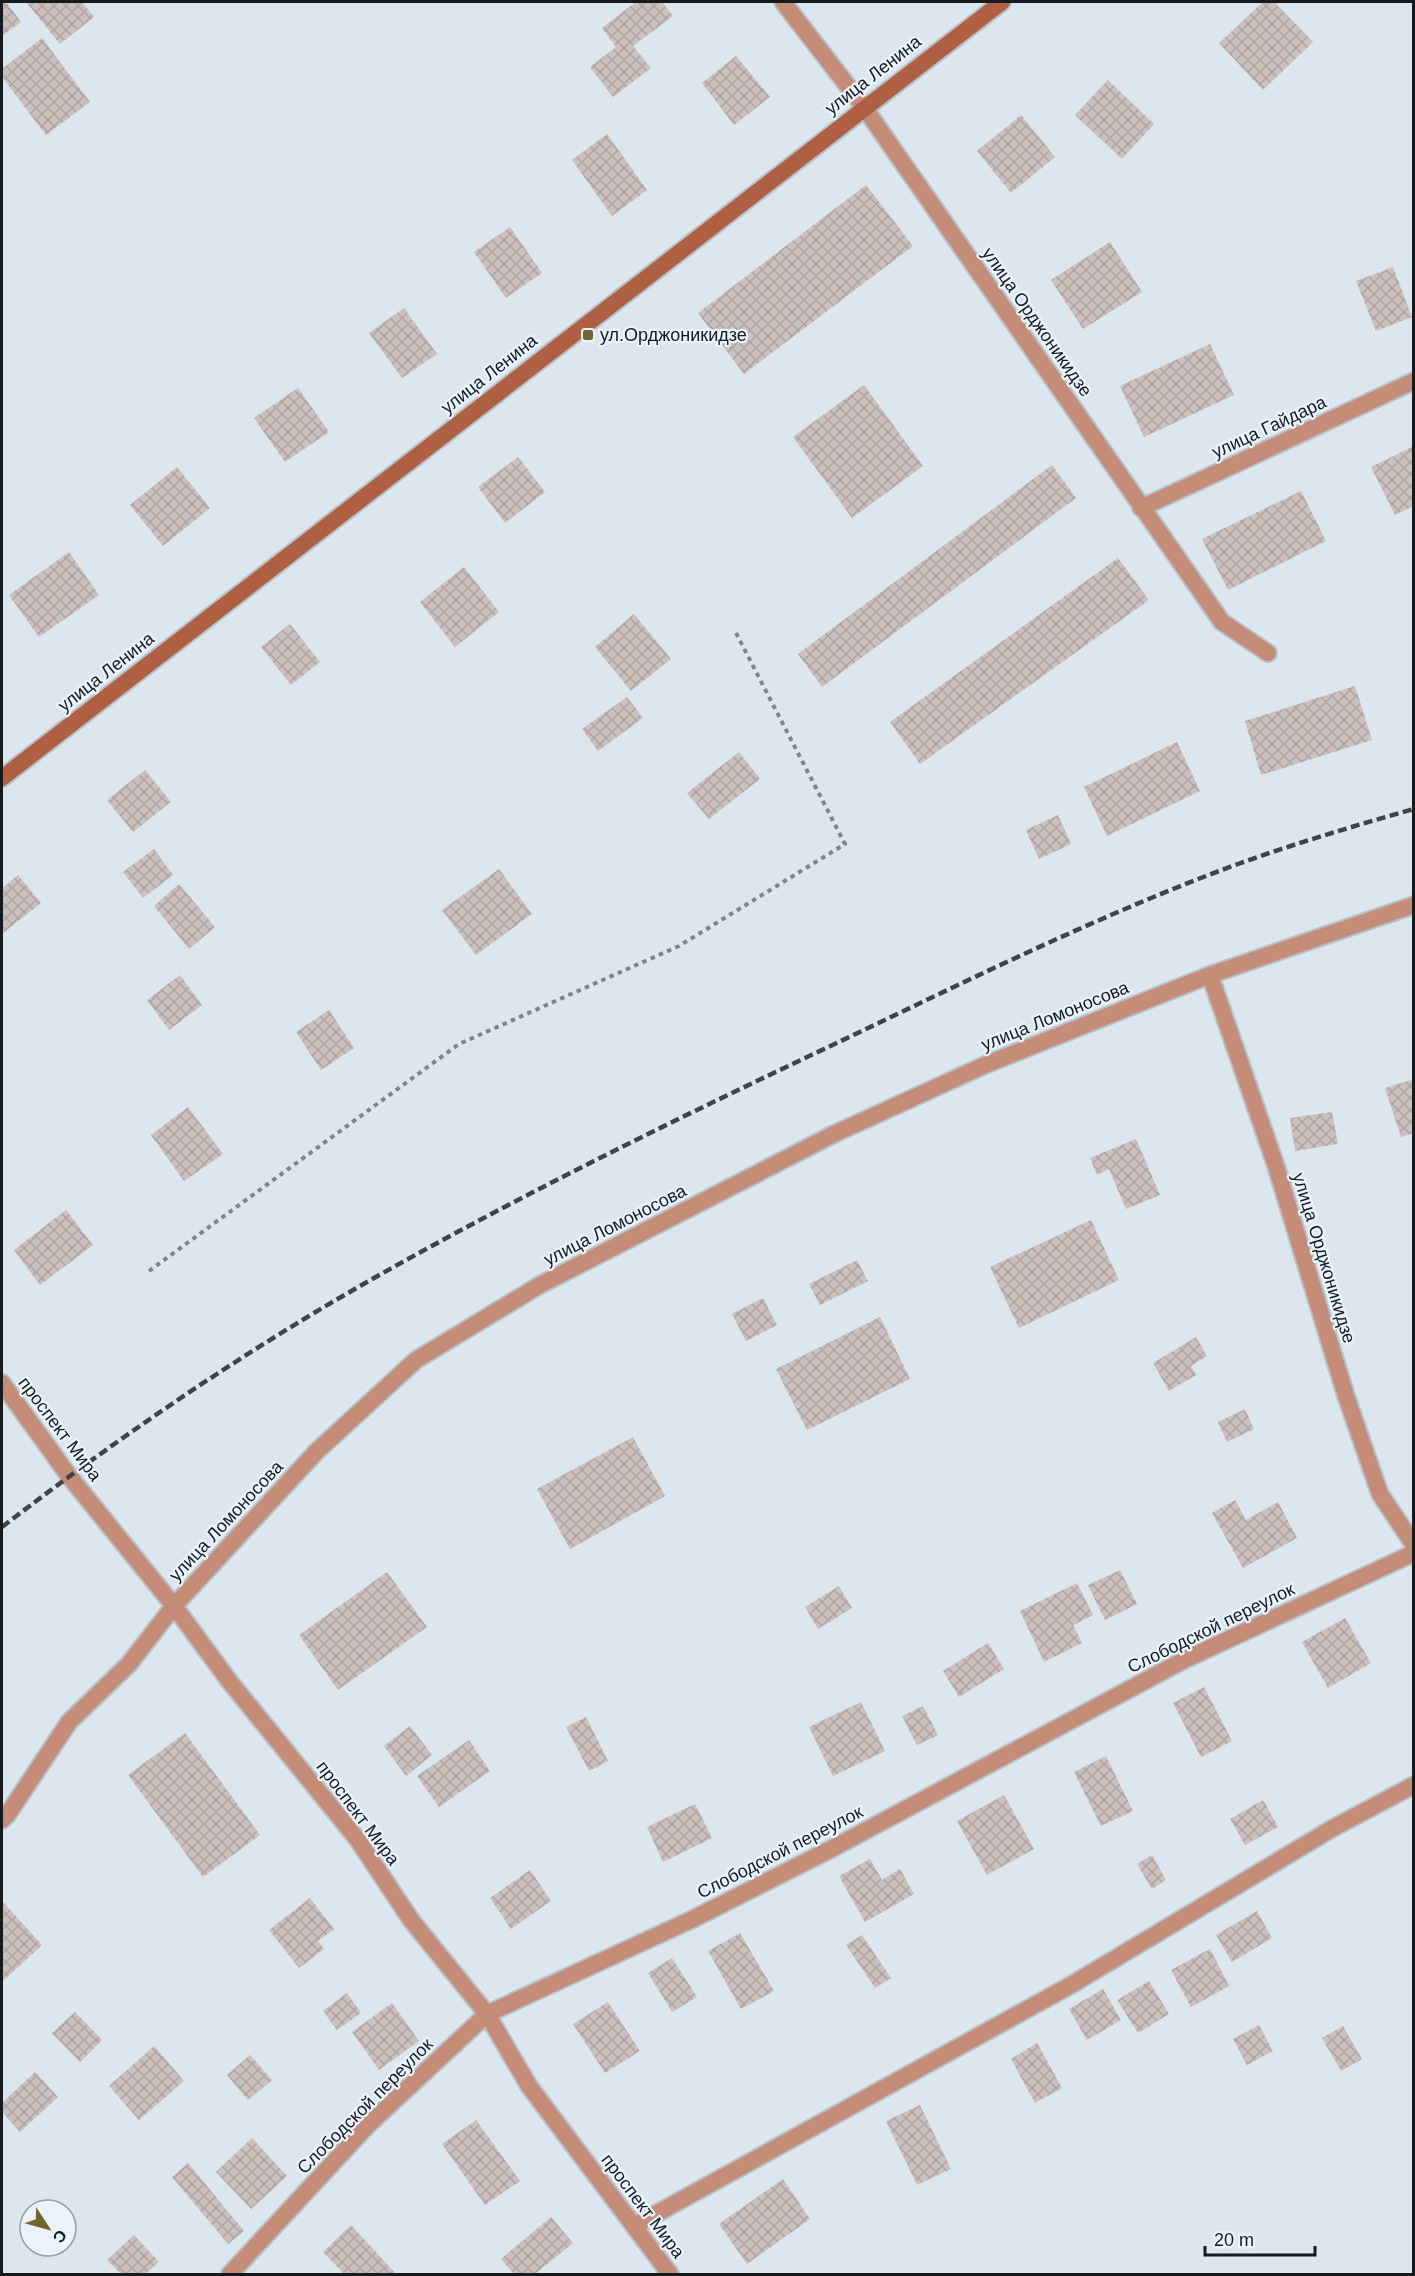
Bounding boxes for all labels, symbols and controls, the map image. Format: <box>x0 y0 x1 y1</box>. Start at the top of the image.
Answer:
street label: улица Ленина <box>821 31 926 119</box>
street label: улица Орджоникидзе <box>978 244 1096 400</box>
place label: ул.Орджоникидзе <box>600 325 747 345</box>
marker: ул.Орджоникидзе <box>581 328 595 342</box>
street label: улица Ленина <box>437 330 542 418</box>
street label: улица Гайдара <box>1209 391 1330 462</box>
street label: улица Ленина <box>54 628 159 716</box>
street label: улица Ломоносова <box>978 977 1133 1055</box>
street label: улица Орджоникидзе <box>1289 1170 1359 1346</box>
street label: улица Ломоносова <box>540 1180 690 1270</box>
street label: проспект Мира <box>14 1373 106 1486</box>
street label: улица Ломоносова <box>165 1456 288 1585</box>
street label: Слободской переулок <box>1124 1579 1298 1677</box>
street label: проспект Мира <box>312 1757 404 1870</box>
street label: Слободской переулок <box>694 1801 866 1902</box>
street label: Слободской переулок <box>293 2034 437 2178</box>
street label: проспект Мира <box>597 2150 689 2263</box>
north arrow <box>18 2198 78 2258</box>
scale bar <box>1205 2219 1314 2257</box>
text: С <box>49 2227 70 2247</box>
text: 20 m <box>1214 2230 1254 2250</box>

